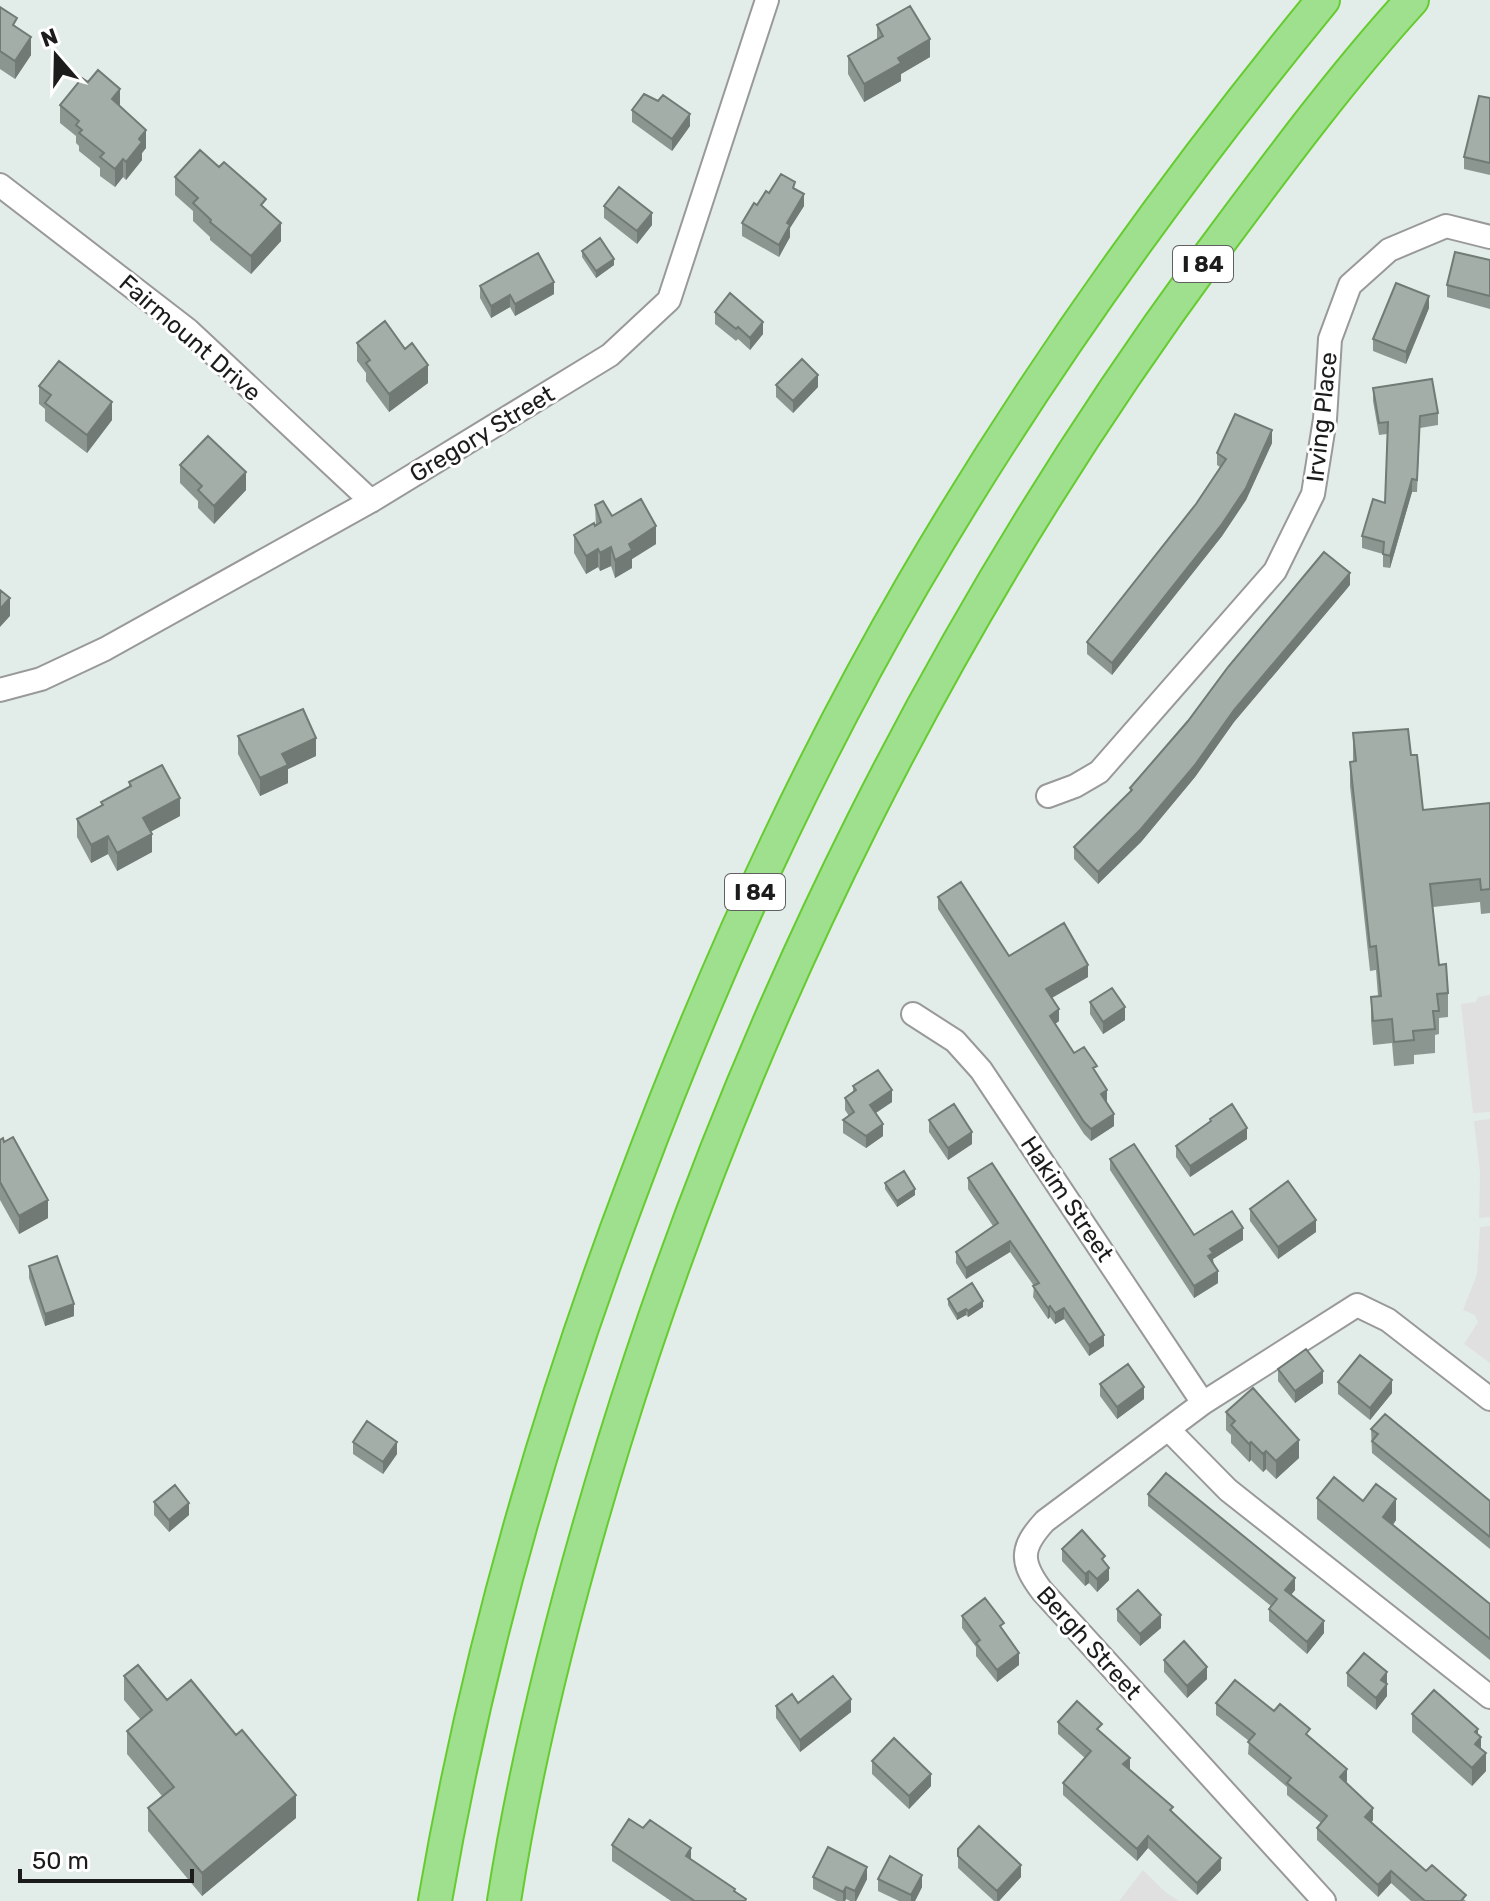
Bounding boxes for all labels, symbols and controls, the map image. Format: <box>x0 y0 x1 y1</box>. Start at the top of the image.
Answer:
north arrow <box>16 16 96 96</box>
text: N <box>37 22 61 53</box>
road number: I 84 <box>1173 246 1233 282</box>
street label: Fairmount Drive <box>113 269 267 407</box>
street label: Irving Place <box>1301 351 1343 483</box>
street label: Gregory Street <box>405 380 559 488</box>
road number: I 84 <box>725 874 785 910</box>
street label: Hakim Street <box>1015 1131 1119 1267</box>
street label: Bergh Street <box>1031 1581 1147 1705</box>
scale bar <box>20 1833 192 1883</box>
text: 50 m <box>32 1847 89 1875</box>

